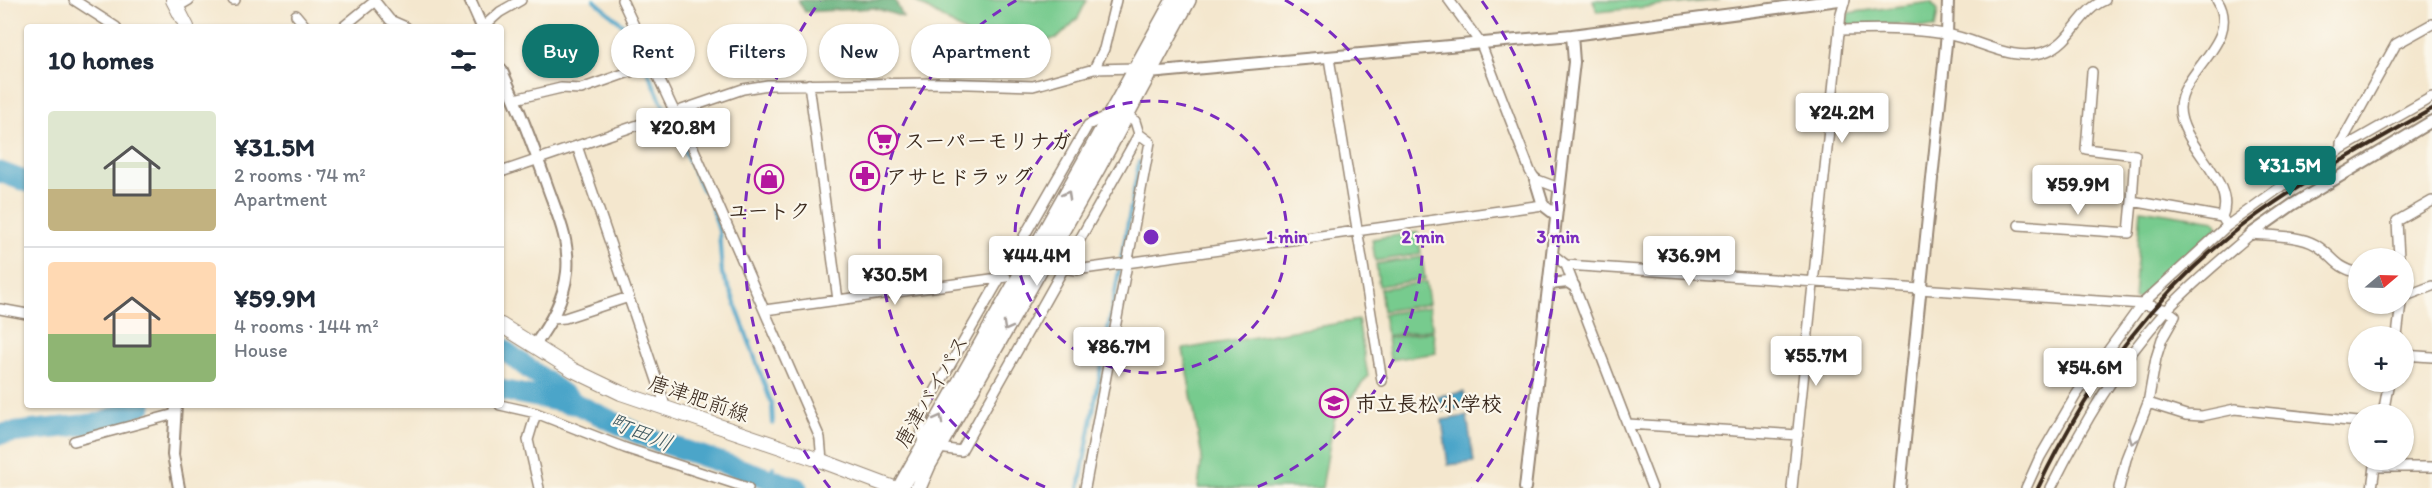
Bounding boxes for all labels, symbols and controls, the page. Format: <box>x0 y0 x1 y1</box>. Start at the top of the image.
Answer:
chip: Buy <box>522 24 599 78</box>
chip: Rent <box>611 24 695 78</box>
chip: Filters <box>707 24 807 78</box>
chip: New <box>819 24 899 78</box>
chip: Apartment <box>911 24 1051 78</box>
text: 10 homes <box>48 44 154 76</box>
icon: filters <box>447 44 480 77</box>
pin: ¥24.2M <box>1793 93 1891 144</box>
text: ¥24.2M <box>1810 100 1874 124</box>
pin: ¥20.8M <box>634 108 732 159</box>
text: ¥20.8M <box>650 115 716 139</box>
supermarket icon: スーパーモリナガ <box>867 124 899 156</box>
place label: スーパーモリナガ <box>904 128 1071 153</box>
text: ¥31.5M <box>234 131 315 163</box>
icon: home <box>96 135 168 207</box>
pin: ¥31.5M <box>2241 146 2339 197</box>
text: ¥31.5M <box>2259 153 2321 177</box>
pharmacy icon: アサヒドラッグ <box>849 160 881 192</box>
text: 2 rooms · 74 m² <box>234 163 366 187</box>
shop icon: ユートク <box>753 163 785 195</box>
place label: アサヒドラッグ <box>886 164 1033 189</box>
pin: ¥59.9M <box>2029 165 2127 216</box>
text: ¥59.9M <box>2046 172 2110 196</box>
text: Apartment <box>234 187 327 211</box>
one-way arrow <box>1060 190 1071 201</box>
place label: ユートク <box>727 198 811 223</box>
text: 1 min <box>1266 226 1308 248</box>
text: 2 min <box>1402 226 1445 248</box>
text: 3 min <box>1536 226 1580 248</box>
centre of rings <box>1141 227 1161 247</box>
pin: ¥44.4M <box>988 236 1086 287</box>
pin: ¥36.9M <box>1640 236 1738 287</box>
text: ¥44.4M <box>1003 243 1071 267</box>
text: ¥36.9M <box>1657 243 1721 267</box>
north arrow <box>2348 248 2414 314</box>
map controls <box>2348 248 2414 470</box>
pin: ¥30.5M <box>846 255 944 306</box>
text: ¥30.5M <box>862 262 928 286</box>
text: ¥59.9M <box>234 282 316 314</box>
icon: home <box>96 286 168 358</box>
text: 4 rooms · 144 m² <box>234 314 379 338</box>
one-way arrow <box>1003 320 1014 331</box>
button: + <box>2348 326 2414 392</box>
pin: ¥86.7M <box>1070 327 1168 378</box>
street label: 唐津バイパス <box>889 330 973 452</box>
text: ¥86.7M <box>1087 334 1151 358</box>
pin: ¥55.7M <box>1767 336 1865 387</box>
text: House <box>234 338 288 362</box>
text: ¥55.7M <box>1785 343 1847 367</box>
pin: ¥54.6M <box>2041 348 2139 399</box>
text: ¥54.6M <box>2058 355 2122 379</box>
street label: 唐津肥前線 <box>645 369 753 427</box>
school or university icon: 市立長松小学校 <box>1318 387 1350 419</box>
place label: 市立長松小学校 <box>1355 391 1502 416</box>
button: − <box>2348 404 2414 470</box>
water label: 町田川 <box>605 407 677 457</box>
one-way arrow <box>932 414 943 425</box>
one-way arrow <box>2128 434 2140 445</box>

